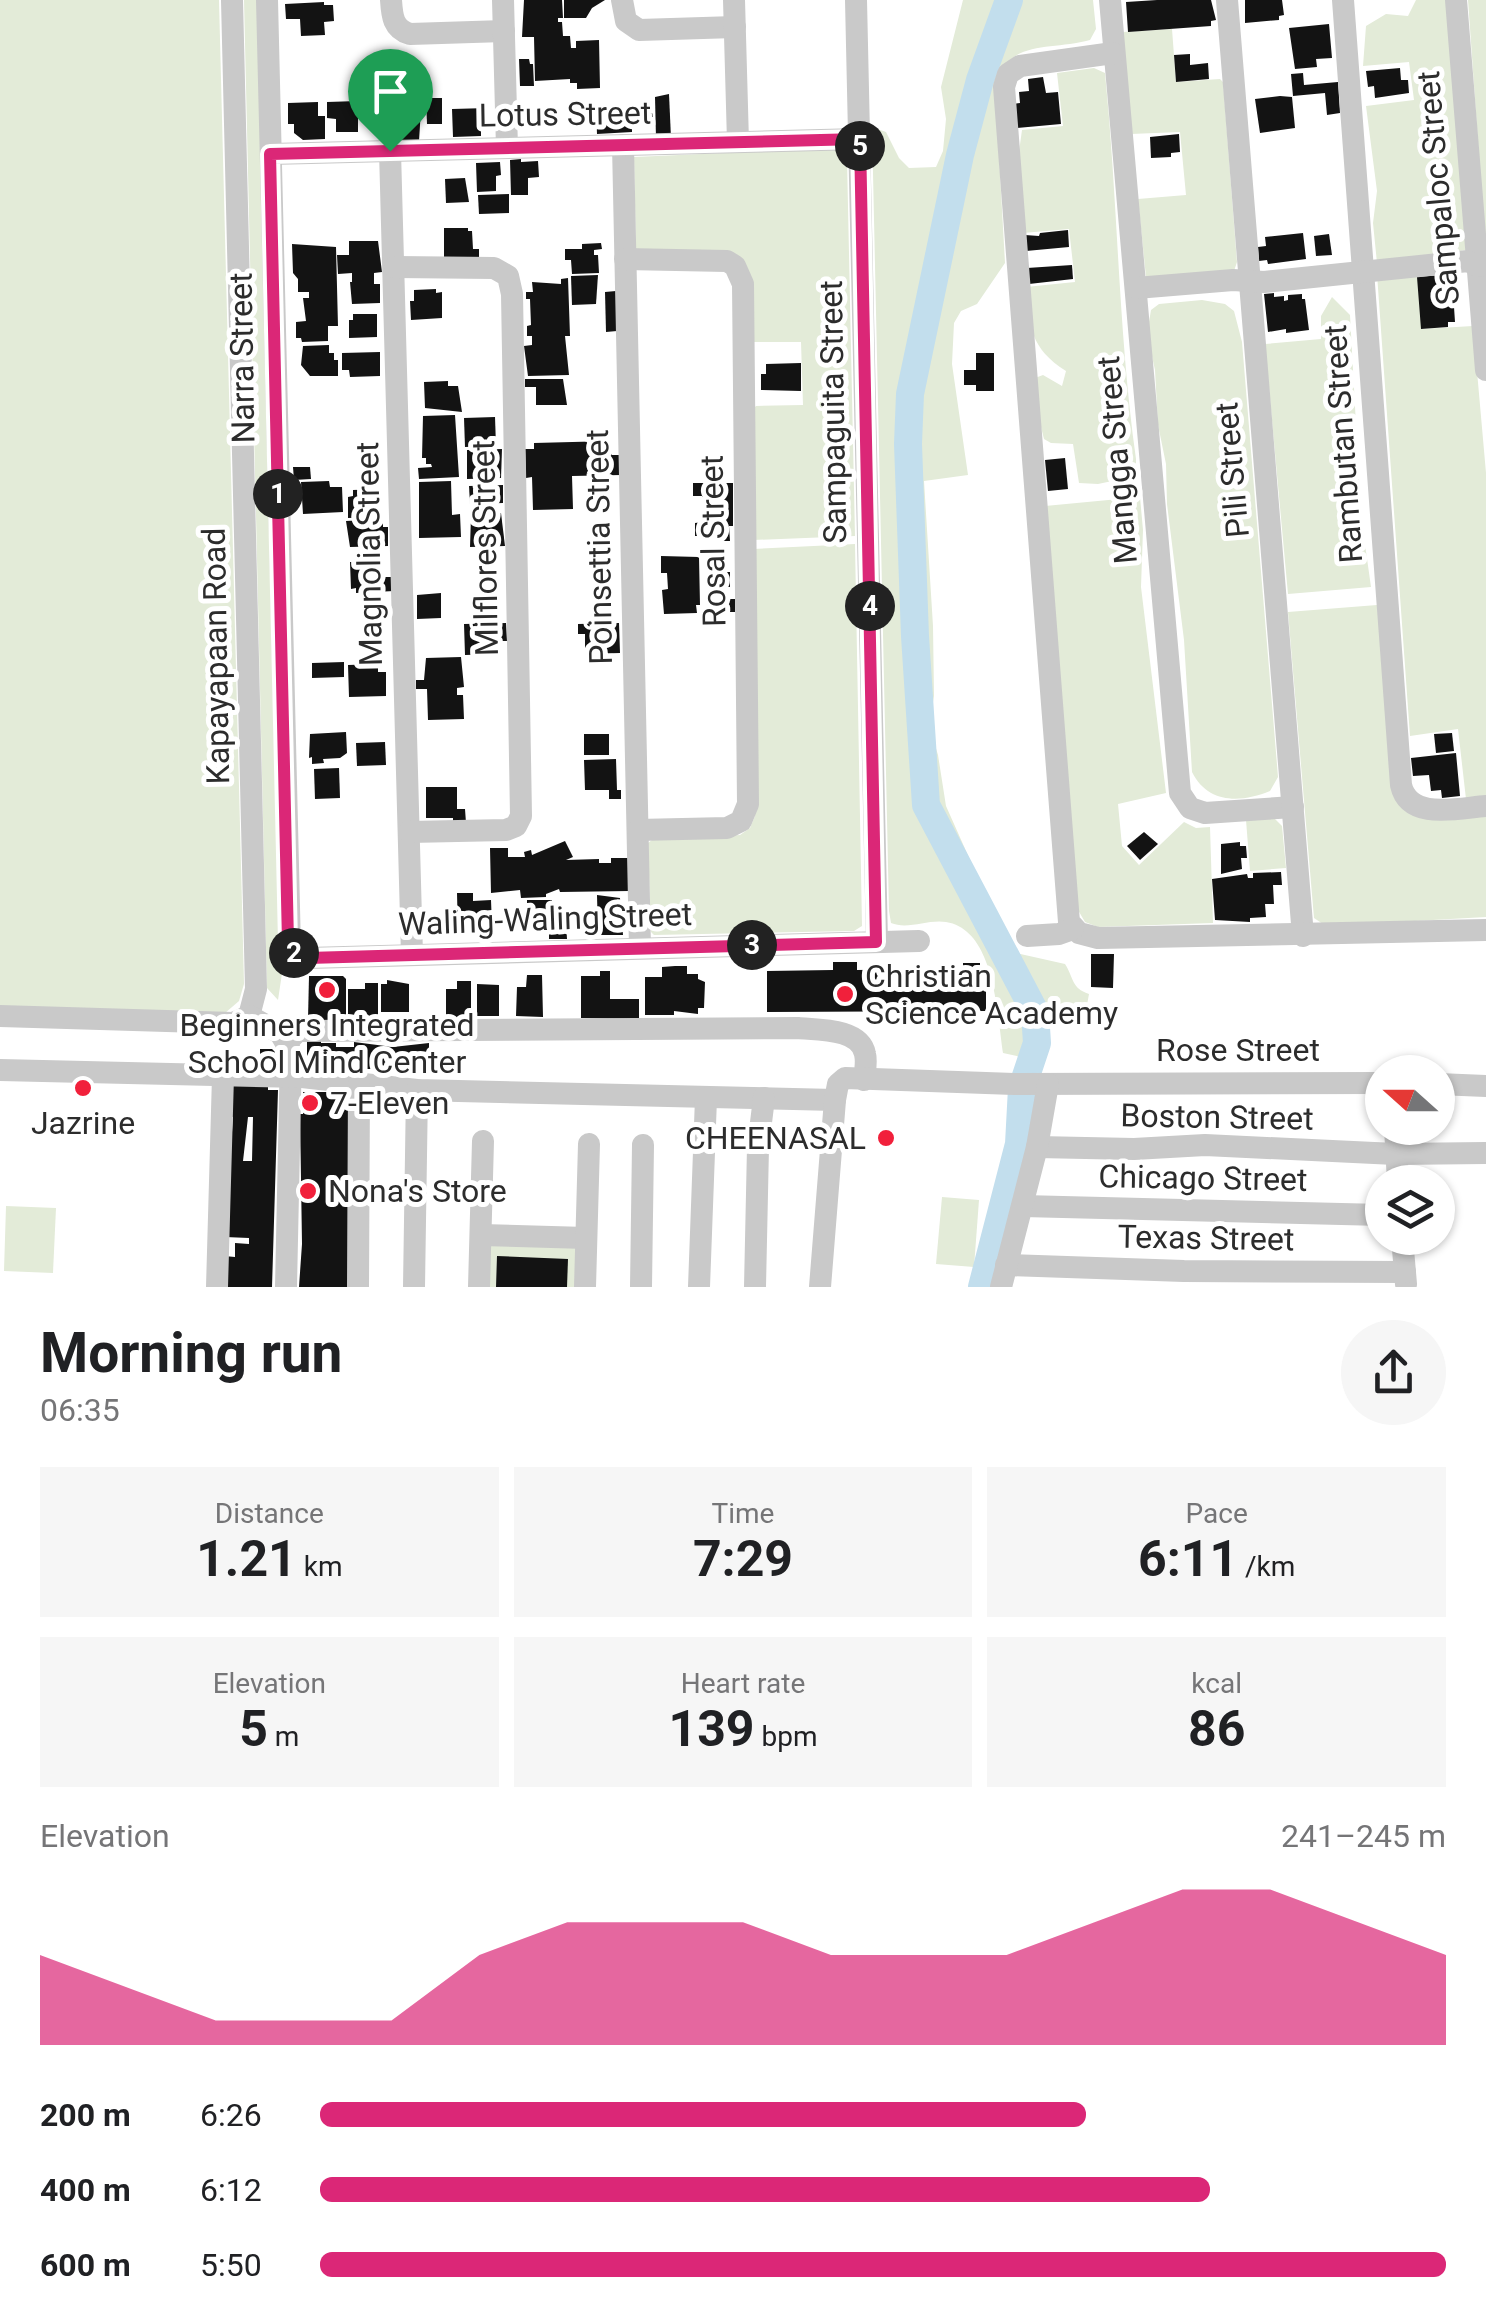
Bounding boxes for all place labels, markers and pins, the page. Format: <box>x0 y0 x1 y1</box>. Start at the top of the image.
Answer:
pin <box>348 49 433 152</box>
pin: 5 <box>835 121 885 171</box>
pin: 1 <box>253 469 303 519</box>
pin: 4 <box>845 581 895 631</box>
pin: 3 <box>727 920 777 970</box>
pin: 2 <box>269 928 319 978</box>
place label: Christian Science Academy <box>865 957 1118 1032</box>
marker: Beginners Integrated School Mind Center <box>316 979 338 1001</box>
marker: Christian Science Academy <box>834 983 856 1005</box>
place label: Beginners Integrated School Mind Center <box>179 1006 475 1081</box>
marker: Jazrine <box>72 1077 94 1099</box>
place label: 7-Eleven <box>330 1084 450 1122</box>
marker: 7-Eleven <box>299 1092 321 1114</box>
place label: Jazrine <box>31 1104 135 1142</box>
place label: CHEENASAL <box>685 1119 866 1157</box>
marker: CHEENASAL <box>875 1127 897 1149</box>
place label: Nona's Store <box>328 1172 507 1210</box>
marker: Nona's Store <box>297 1180 319 1202</box>

